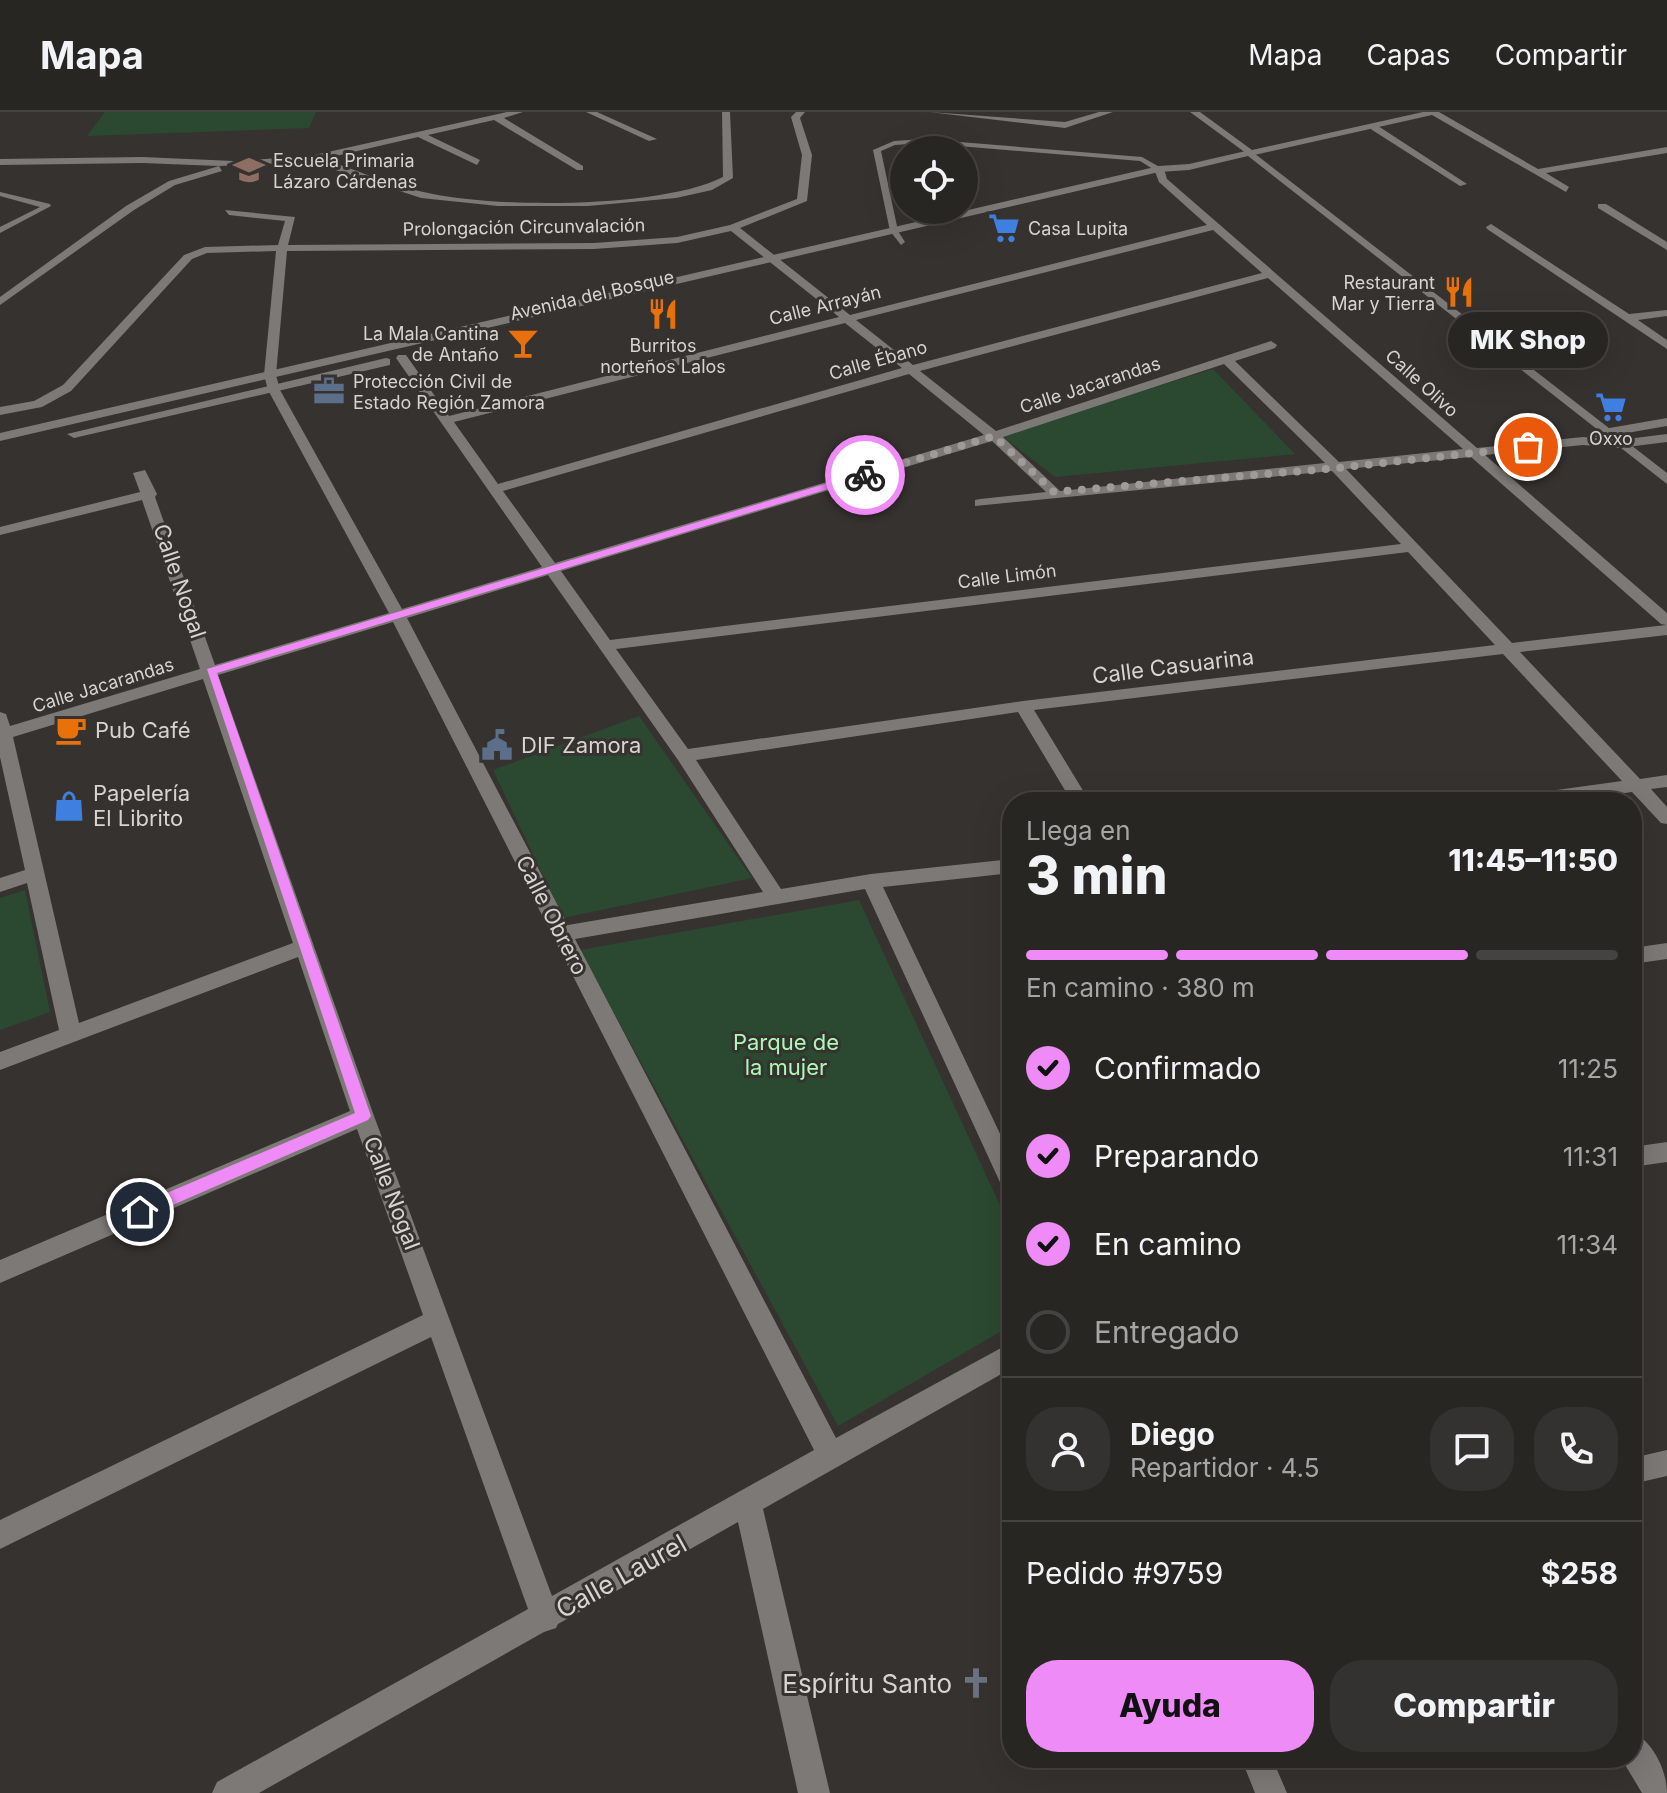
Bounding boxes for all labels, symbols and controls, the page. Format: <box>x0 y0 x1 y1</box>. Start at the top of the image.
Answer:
text: Mapa <box>40 32 144 78</box>
text: Mapa <box>1248 38 1323 72</box>
text: Capas <box>1367 38 1451 72</box>
text: Compartir <box>1495 38 1627 72</box>
map controls <box>890 136 978 224</box>
button: locate <box>890 136 978 224</box>
place label: Escuela Primaria Lázaro Cárdenas <box>273 150 417 192</box>
school or university icon: Escuela Primaria Lázaro Cárdenas <box>232 153 266 187</box>
supermarket icon: Casa Lupita <box>987 211 1021 245</box>
street label: Prolongación Circunvalación <box>402 214 646 240</box>
place label: Casa Lupita <box>1028 218 1128 239</box>
street label: Avenida del Bosque <box>508 266 676 324</box>
place label: Restaurant Mar y Tierra <box>1331 272 1435 314</box>
restaurant icon: Restaurant Mar y Tierra <box>1442 275 1476 309</box>
street label: Calle Arrayán <box>767 281 883 329</box>
restaurant icon: Burritos norteños Lalos <box>646 297 680 331</box>
callout: MK Shop <box>1448 311 1608 367</box>
place label: La Mala Cantina de Antaño <box>363 323 499 365</box>
text: MK Shop <box>1470 324 1586 355</box>
bar icon: La Mala Cantina de Antaño <box>506 326 540 360</box>
place label: Burritos norteños Lalos <box>600 335 726 377</box>
street label: Calle Ébano <box>826 335 929 384</box>
street label: Calle Olivo <box>1381 345 1463 421</box>
street label: Calle Jacarandas <box>1017 352 1163 418</box>
place label: Protección Civil de Estado Región Zamora <box>353 371 545 413</box>
office icon: Protección Civil de Estado Región Zamora <box>312 374 346 408</box>
supermarket icon: Oxxo <box>1594 390 1628 424</box>
pin <box>1494 413 1562 481</box>
icon: bag <box>1506 425 1550 469</box>
place label: Oxxo <box>1589 428 1633 449</box>
courier <box>825 435 905 515</box>
icon: bike <box>843 453 887 497</box>
street label: Calle Nogal <box>148 520 212 642</box>
street label: Calle Limón <box>956 560 1058 592</box>
street label: Calle Casuarina <box>1091 643 1255 689</box>
street label: Calle Jacarandas <box>30 654 176 716</box>
cafe icon: Pub Café <box>54 713 88 747</box>
place label: Pub Café <box>95 717 190 743</box>
public building icon: DIF Zamora <box>480 728 514 762</box>
place label: DIF Zamora <box>521 732 641 758</box>
place label: Papelería El Librito <box>93 780 190 831</box>
shop icon: Papelería El Librito <box>52 789 86 823</box>
text: Llega en <box>1026 815 1131 846</box>
text: 11:45–11:50 <box>1448 842 1618 878</box>
text: 3 min <box>1026 844 1168 907</box>
street label: Calle Obrero <box>511 851 593 979</box>
text: En camino · 380 m <box>1026 972 1255 1003</box>
park label: Parque de la mujer <box>733 1029 839 1080</box>
icon: check <box>1026 1046 1070 1090</box>
text: Confirmado <box>1094 1050 1261 1086</box>
text: 11:25 <box>1558 1053 1618 1084</box>
street label: Calle Nogal <box>359 1133 425 1253</box>
icon: check <box>1026 1134 1070 1178</box>
text: Preparando <box>1094 1138 1259 1174</box>
text: 11:31 <box>1563 1141 1618 1172</box>
pin <box>106 1178 174 1246</box>
icon: home <box>118 1190 162 1234</box>
icon: check <box>1026 1222 1070 1266</box>
text: En camino <box>1094 1226 1242 1262</box>
text: 11:34 <box>1557 1229 1618 1260</box>
text: Entregado <box>1094 1314 1239 1350</box>
button: person <box>1026 1407 1110 1491</box>
button: chat <box>1430 1407 1514 1491</box>
button: phone <box>1534 1407 1618 1491</box>
text: Diego <box>1130 1416 1215 1452</box>
text: Repartidor · 4.5 <box>1130 1452 1320 1483</box>
street label: Calle Laurel <box>550 1527 692 1625</box>
text: Pedido #9759 <box>1026 1555 1223 1591</box>
text: $258 <box>1541 1555 1618 1591</box>
button: Ayuda <box>1026 1660 1314 1752</box>
button: Compartir <box>1330 1660 1618 1752</box>
church icon: Espíritu Santo <box>959 1666 993 1700</box>
place label: Espíritu Santo <box>782 1668 952 1699</box>

